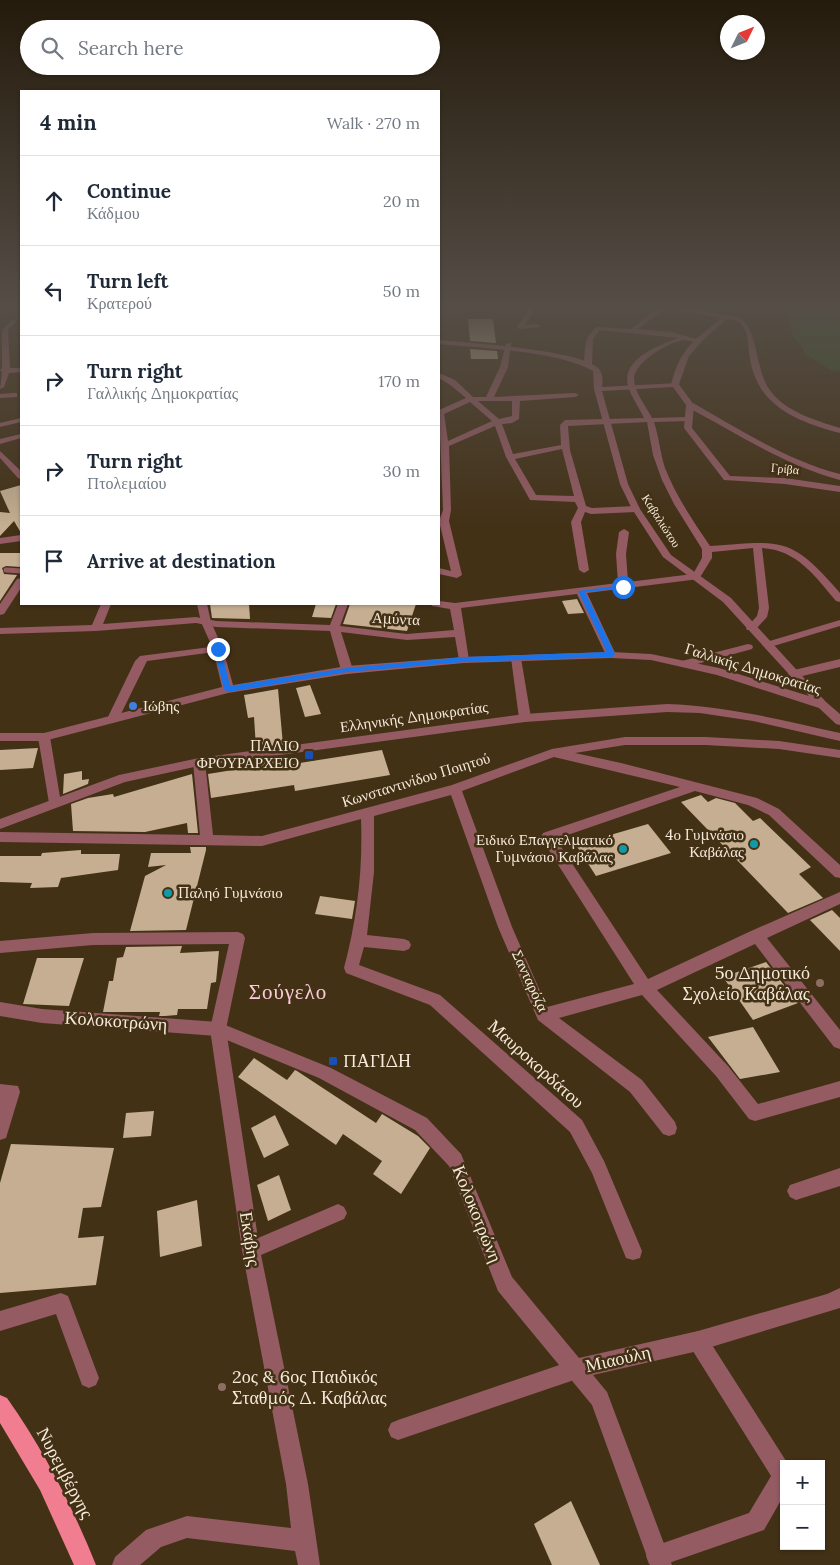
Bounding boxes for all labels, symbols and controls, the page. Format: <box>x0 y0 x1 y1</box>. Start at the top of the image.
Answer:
north arrow <box>720 15 765 60</box>
search box <box>20 20 440 75</box>
icon: search <box>38 34 66 62</box>
text: Search here <box>78 36 184 60</box>
text: 4 min <box>40 109 97 136</box>
text: Walk · 270 m <box>327 113 420 133</box>
text: Continue <box>87 179 171 203</box>
icon: ahead <box>40 187 68 215</box>
text: 20 m <box>383 191 420 211</box>
text: Κάδμου <box>87 203 140 223</box>
text: Turn left <box>87 269 168 293</box>
icon: left <box>40 277 68 305</box>
text: 50 m <box>383 281 420 301</box>
text: Κρατερού <box>87 293 152 313</box>
text: Turn right <box>87 359 183 383</box>
icon: right <box>40 367 68 395</box>
text: 170 m <box>378 371 420 391</box>
text: Γαλλικής Δημοκρατίας <box>87 383 238 403</box>
text: Turn right <box>87 449 183 473</box>
icon: right <box>40 457 68 485</box>
street label: Γρίβα <box>770 460 800 477</box>
text: 30 m <box>383 461 420 481</box>
text: Πτολεμαίου <box>87 473 167 493</box>
street label: Καβαλιώτου <box>639 491 684 550</box>
icon: arrive <box>40 547 68 575</box>
text: Arrive at destination <box>87 549 276 573</box>
route start <box>612 576 635 599</box>
street label: Αμύντα <box>371 608 421 629</box>
route end <box>207 638 230 661</box>
street label: Γαλλικής Δημοκρατίας <box>683 639 824 698</box>
place label: Ιώβης <box>143 696 179 715</box>
street label: Ελληνικής Δημοκρατίας <box>339 697 489 736</box>
marker: Ιώβης <box>127 700 139 712</box>
place label: ΠΑΛΙΟ ΦΡΟΥΡΑΡΧΕΙΟ <box>197 736 299 772</box>
street label: Κωνσταντινίδου Ποιητού <box>339 748 492 811</box>
marker: ΠΑΛΙΟ ΦΡΟΥΡΑΡΧΕΙΟ <box>303 749 315 761</box>
place label: 4ο Γυμνάσιο Καβάλας <box>665 825 744 861</box>
place label: Ειδικό Επαγγελματικό Γυμνάσιο Καβάλας <box>476 830 613 866</box>
marker: 4ο Γυμνάσιο Καβάλας <box>748 838 760 850</box>
marker: Ειδικό Επαγγελματικό Γυμνάσιο Καβάλας <box>617 843 629 855</box>
place label: Παληό Γυμνάσιο <box>178 883 283 902</box>
marker: Παληό Γυμνάσιο <box>162 887 174 899</box>
street label: Σανταρόζα <box>508 947 553 1015</box>
place label: 5ο Δημοτικό Σχολείο Καβάλας <box>682 961 810 1005</box>
marker: 5ο Δημοτικό Σχολείο Καβάλας <box>814 977 826 989</box>
district label: Σούγελο <box>249 978 327 1005</box>
street label: Κολοκοτρώνη <box>64 1005 168 1036</box>
street label: Μαυροκορδάτου <box>483 1014 589 1113</box>
place label: ΠΑΓΙΔΗ <box>343 1049 411 1072</box>
marker: ΠΑΓΙΔΗ <box>327 1055 339 1067</box>
street label: Κολοκοτρώνη <box>448 1162 507 1266</box>
street label: Εκάβης <box>235 1210 266 1268</box>
street label: Μιαούλη <box>583 1340 653 1377</box>
place label: 2ος & 6ος Παιδικός Σταθμός Δ. Καβάλας <box>232 1365 387 1409</box>
marker: 2ος & 6ος Παιδικός Σταθμός Δ. Καβάλας <box>216 1381 228 1393</box>
street label: Νυρεμβέργης <box>32 1423 99 1522</box>
map controls <box>780 1460 825 1550</box>
button: + <box>780 1460 825 1505</box>
button: − <box>780 1505 825 1550</box>

